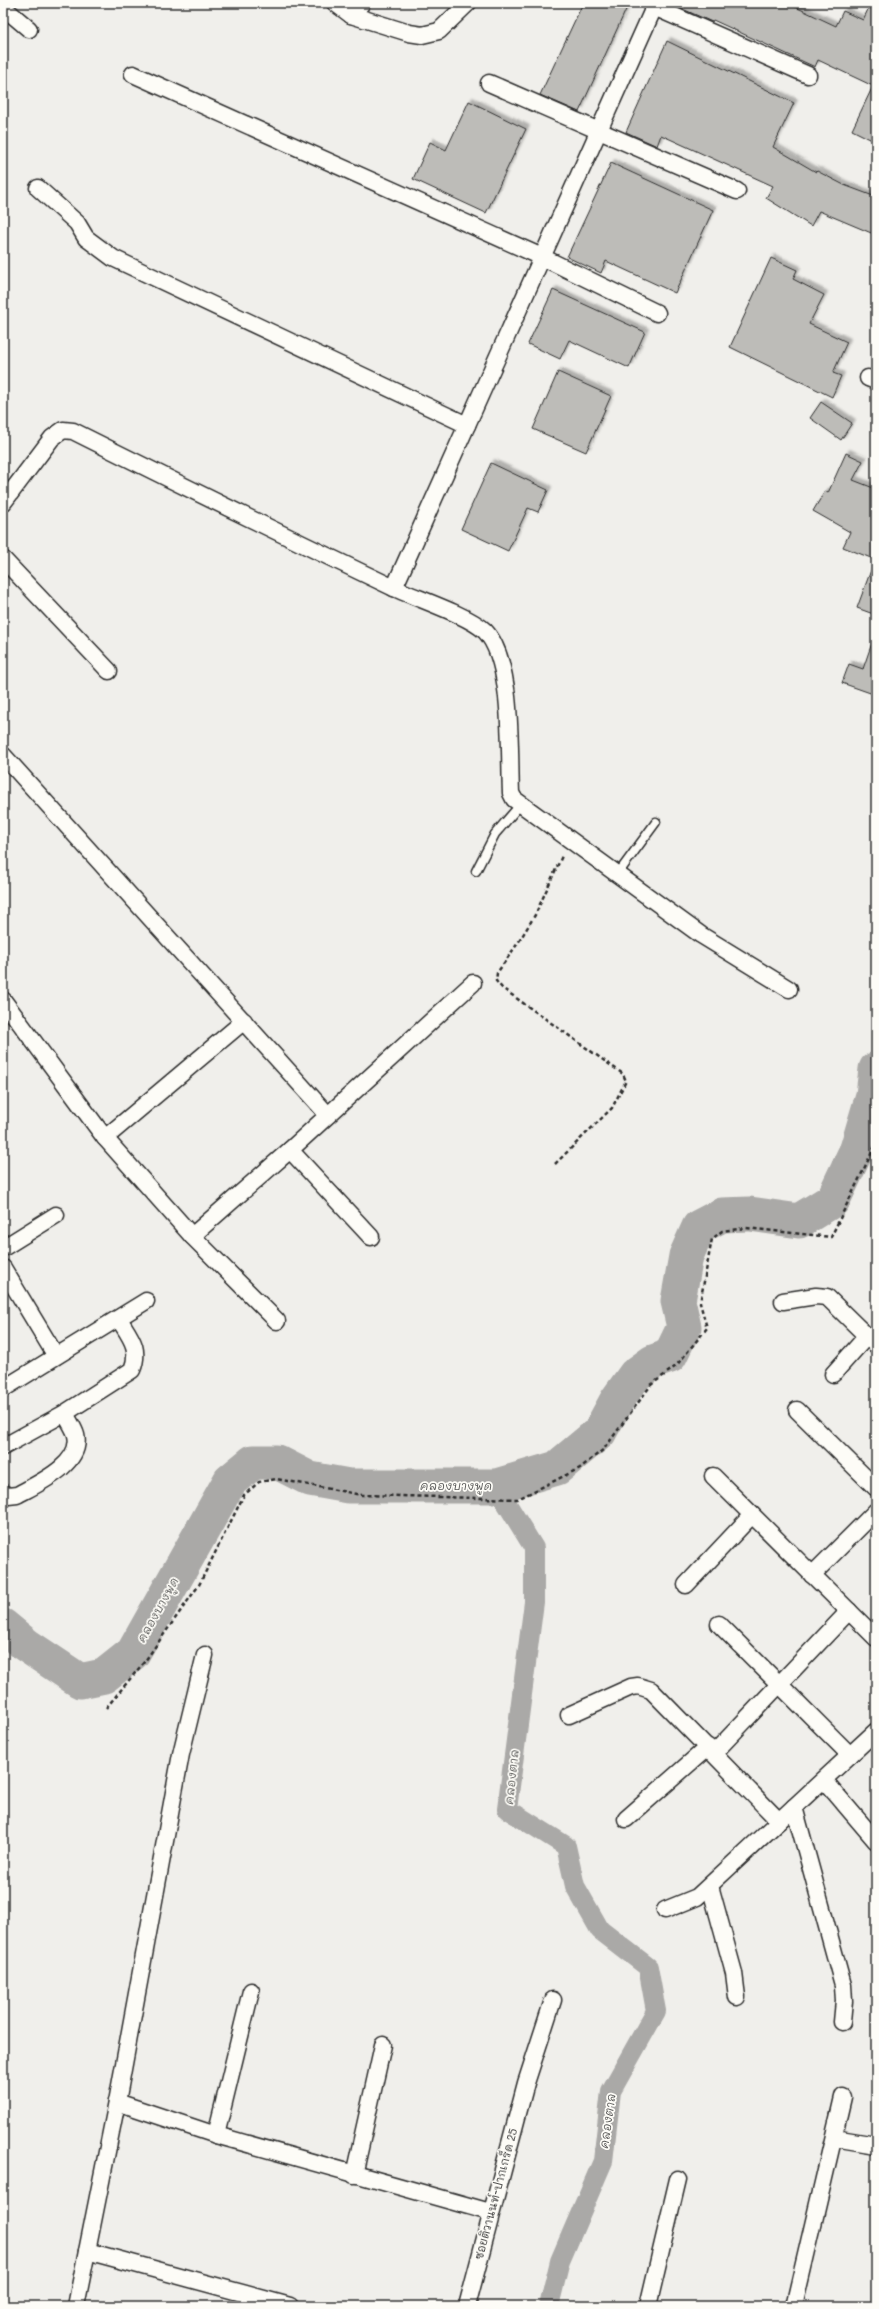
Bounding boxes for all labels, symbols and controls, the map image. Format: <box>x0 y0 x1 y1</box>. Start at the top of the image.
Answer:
water label: คลองบางพูด <box>420 1477 492 1495</box>
water label: คลองบางพูด <box>133 1574 183 1646</box>
water label: คลองตาล <box>500 1748 522 1805</box>
water label: คลองตาล <box>595 2092 619 2149</box>
street label: ซอยติวานนท์-ปากเกร็ด 25 <box>470 2126 520 2261</box>

